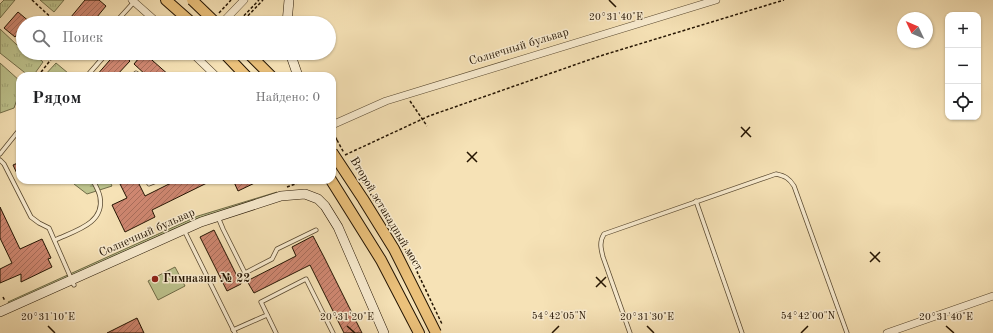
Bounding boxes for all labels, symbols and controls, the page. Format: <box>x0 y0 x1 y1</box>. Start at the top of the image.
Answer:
text: 20°31'40"E <box>589 12 643 22</box>
north arrow <box>897 12 933 48</box>
map controls <box>945 12 981 120</box>
button: + <box>945 12 981 48</box>
search box <box>16 16 336 60</box>
street label: Солнечный бульвар <box>468 26 570 68</box>
icon: search <box>30 27 52 49</box>
text: Поиск <box>62 31 103 46</box>
button: − <box>945 48 981 84</box>
button: locate <box>945 84 981 120</box>
text: Рядом <box>32 90 81 107</box>
text: Найдено: 0 <box>256 91 320 104</box>
street label: Второй эстакадный мост <box>347 155 425 273</box>
street label: Солнечный бульвар <box>97 206 197 260</box>
place label: Гимназия № 22 <box>163 273 250 285</box>
marker: Гимназия № 22 <box>150 274 160 284</box>
text: 54°42'05"N <box>532 311 587 321</box>
text: 54°42'00"N <box>781 311 836 321</box>
text: 20°31'10"E <box>21 312 75 322</box>
text: 20°31'20"E <box>320 312 374 322</box>
text: 20°31'30"E <box>620 312 674 322</box>
text: 20°31'40"E <box>919 312 973 322</box>

